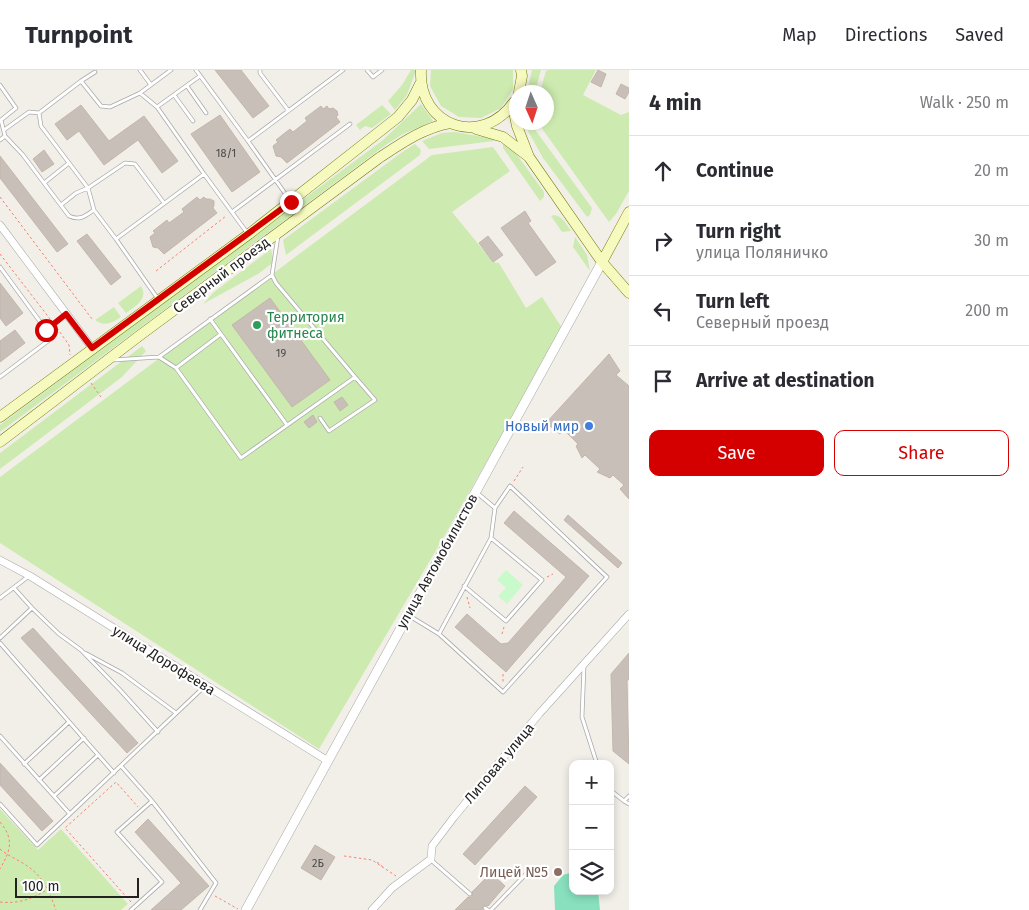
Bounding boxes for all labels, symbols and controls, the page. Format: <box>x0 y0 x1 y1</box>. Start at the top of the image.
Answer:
text: Turnpoint <box>25 21 132 49</box>
text: Map <box>782 24 817 46</box>
text: Directions <box>845 24 927 46</box>
text: Saved <box>955 24 1004 46</box>
north arrow <box>509 85 554 130</box>
text: 4 min <box>649 90 702 116</box>
text: Walk · 250 m <box>920 93 1009 112</box>
house number: 18/1 <box>216 147 236 160</box>
icon: ahead <box>649 157 677 185</box>
text: Continue <box>696 159 774 182</box>
text: 20 m <box>974 161 1009 180</box>
route end <box>280 191 303 214</box>
text: Turn right <box>696 220 781 243</box>
icon: right <box>649 227 677 255</box>
text: 30 m <box>974 231 1009 250</box>
street label: Северный проезд <box>170 233 273 317</box>
text: улица Поляничко <box>696 243 828 262</box>
text: Turn left <box>696 290 770 313</box>
icon: left <box>649 297 677 325</box>
text: 200 m <box>965 301 1009 320</box>
place label: Территория фитнеса <box>267 309 345 342</box>
text: Северный проезд <box>696 313 829 332</box>
route start <box>35 319 58 342</box>
marker: Территория фитнеса <box>251 319 263 331</box>
house number: 19 <box>276 347 286 360</box>
icon: arrive <box>649 367 677 395</box>
text: Arrive at destination <box>696 369 875 392</box>
place label: Новый мир <box>505 418 579 435</box>
marker: Новый мир <box>583 420 595 432</box>
button: Save <box>649 430 824 476</box>
button: Share <box>834 430 1009 476</box>
street label: улица Автомобилистов <box>393 491 482 632</box>
street label: улица Дорофеева <box>109 622 218 699</box>
street label: Липовая улица <box>461 720 538 807</box>
map controls <box>569 760 614 895</box>
button: + <box>569 760 614 805</box>
button: − <box>569 805 614 850</box>
button: layers <box>569 850 614 895</box>
house number: 2Б <box>312 857 325 870</box>
place label: Лицей №5 <box>480 864 548 881</box>
marker: Лицей №5 <box>552 866 564 878</box>
scale bar <box>15 875 139 898</box>
text: 100 m <box>22 878 59 895</box>

